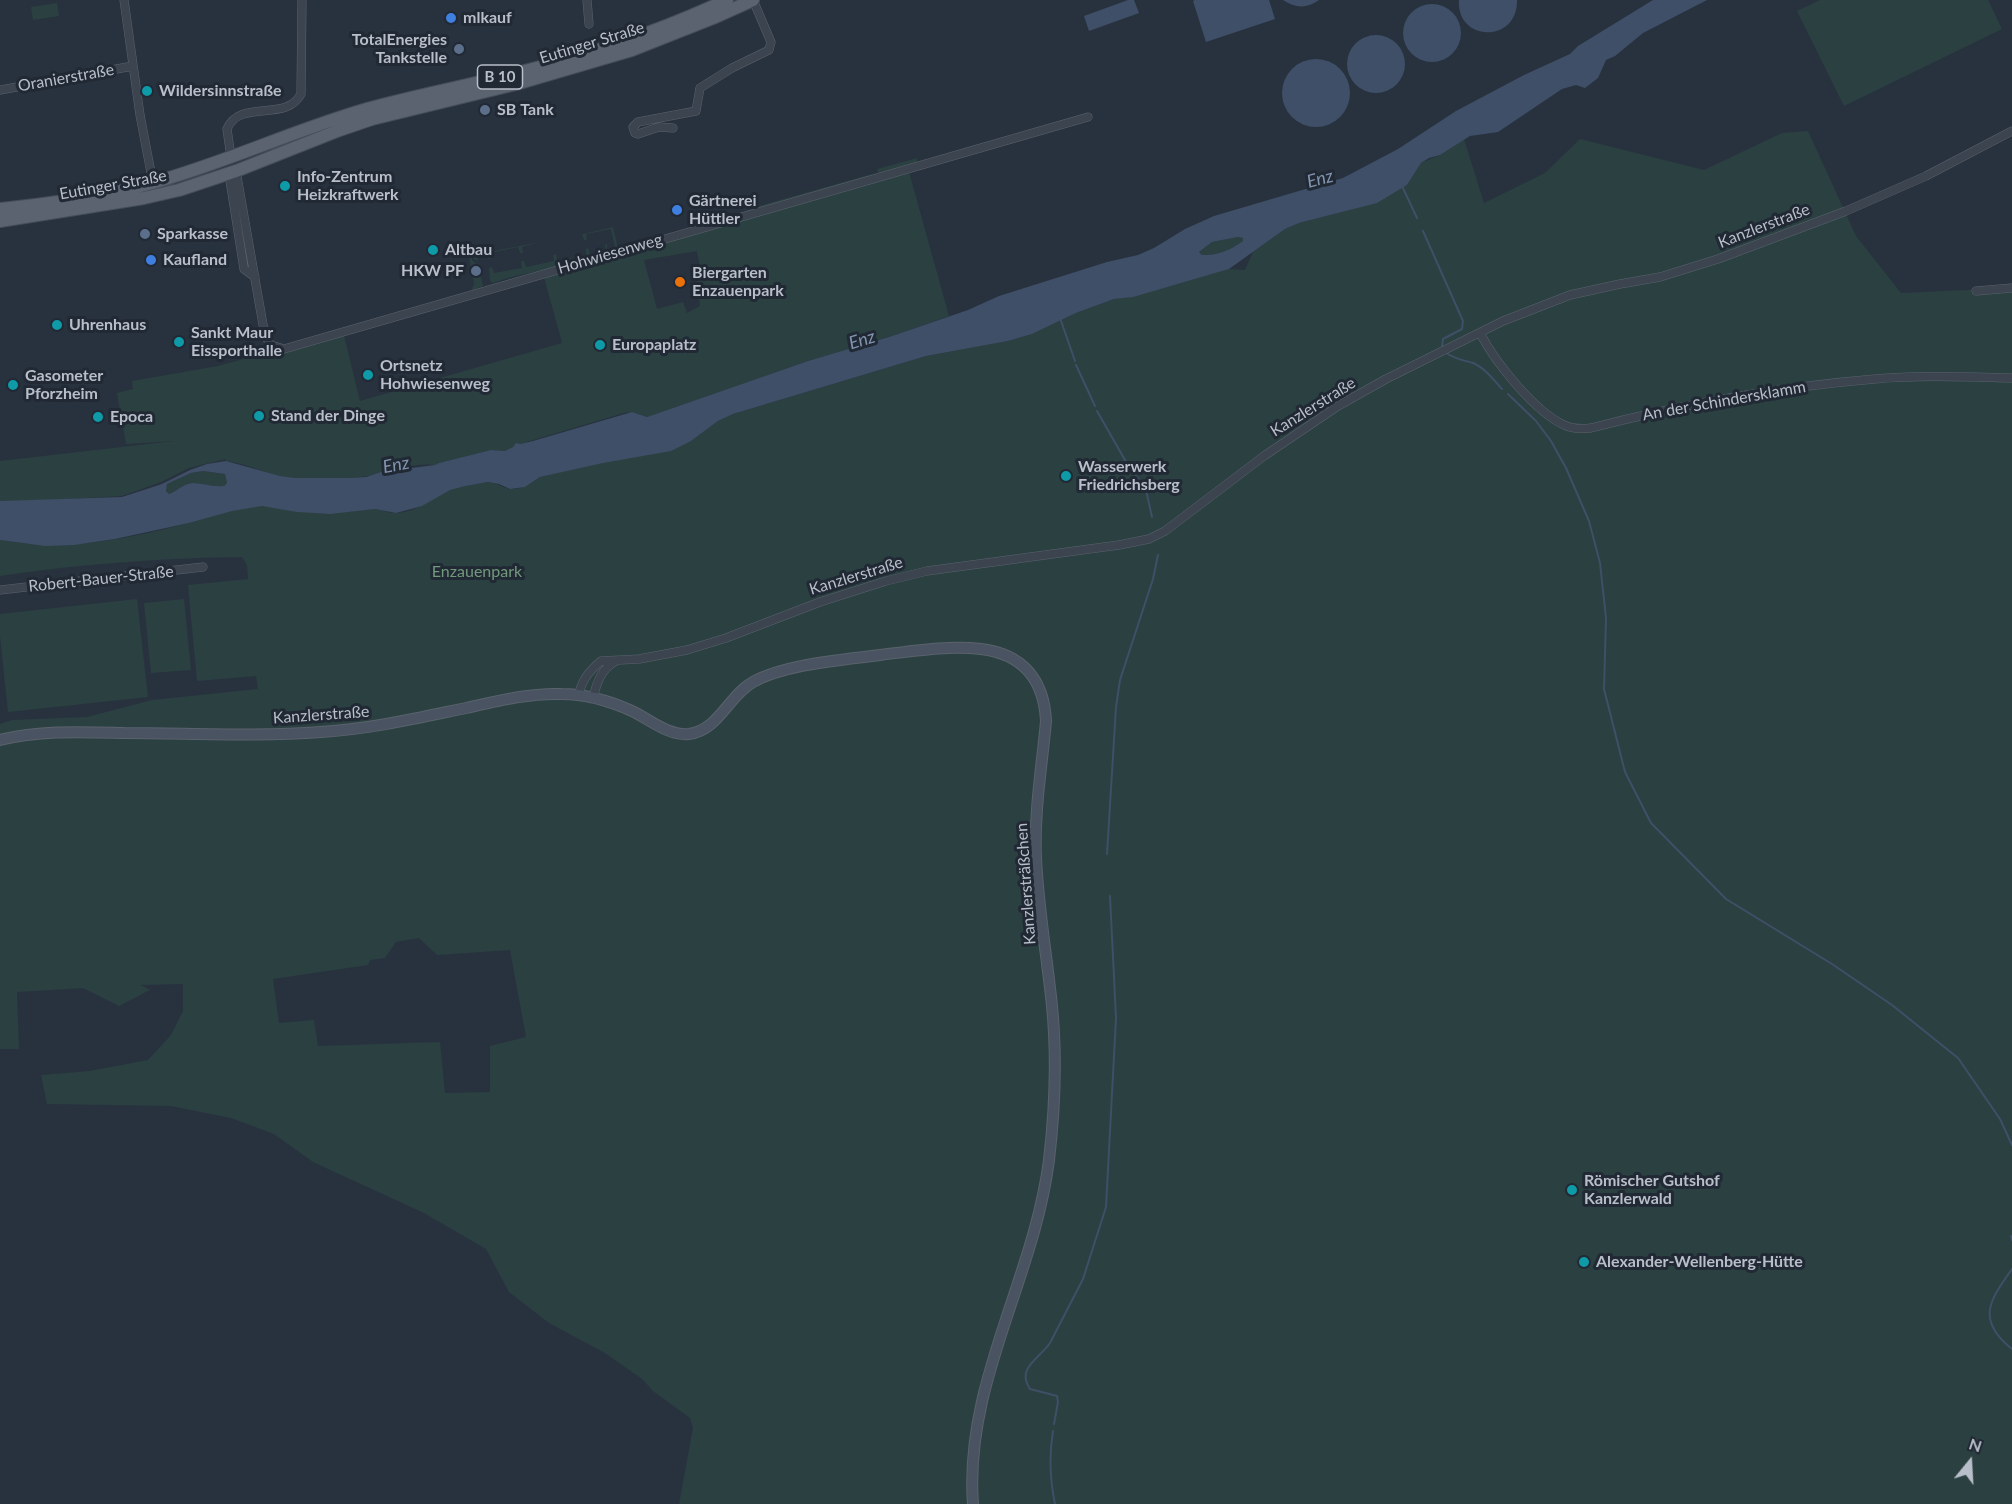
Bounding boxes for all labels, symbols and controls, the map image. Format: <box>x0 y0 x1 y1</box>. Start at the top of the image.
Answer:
place label: mlkauf <box>463 8 512 28</box>
marker: mlkauf <box>444 11 458 25</box>
street label: Eutinger Straße <box>537 18 647 68</box>
place label: TotalEnergies Tankstelle <box>352 30 447 68</box>
marker: TotalEnergies Tankstelle <box>452 42 466 56</box>
street label: Oranierstraße <box>16 60 116 96</box>
road number: B 10 <box>478 65 522 89</box>
place label: Wildersinnstraße <box>159 81 282 101</box>
marker: Wildersinnstraße <box>140 84 154 98</box>
place label: SB Tank <box>497 100 554 120</box>
marker: SB Tank <box>478 103 492 117</box>
water label: Enz <box>1304 165 1336 193</box>
street label: Eutinger Straße <box>58 166 168 204</box>
place label: Info-Zentrum Heizkraftwerk <box>297 167 399 205</box>
marker: Info-Zentrum Heizkraftwerk <box>278 179 292 193</box>
place label: Gärtnerei Hüttler <box>689 191 757 229</box>
street label: Kanzlerstraße <box>1715 200 1813 252</box>
marker: Gärtnerei Hüttler <box>670 203 684 217</box>
place label: Sparkasse <box>157 224 228 244</box>
marker: Sparkasse <box>138 227 152 241</box>
street label: Hohwiesenweg <box>555 230 665 278</box>
place label: Altbau <box>445 240 492 260</box>
marker: Altbau <box>426 243 440 257</box>
place label: Kaufland <box>163 250 227 270</box>
marker: Kaufland <box>144 253 158 267</box>
place label: HKW PF <box>401 261 464 281</box>
place label: Biergarten Enzauenpark <box>692 263 784 301</box>
marker: HKW PF <box>469 264 483 278</box>
marker: Biergarten Enzauenpark <box>673 275 687 289</box>
place label: Uhrenhaus <box>69 315 146 335</box>
marker: Uhrenhaus <box>50 318 64 332</box>
place label: Sankt Maur Eissporthalle <box>191 323 282 361</box>
water label: Enz <box>846 326 878 354</box>
marker: Sankt Maur Eissporthalle <box>172 335 186 349</box>
place label: Europaplatz <box>612 335 696 355</box>
marker: Europaplatz <box>593 338 607 352</box>
place label: Ortsnetz Hohwiesenweg <box>380 356 490 394</box>
place label: Gasometer Pforzheim <box>25 366 103 404</box>
marker: Ortsnetz Hohwiesenweg <box>361 368 375 382</box>
street label: Kanzlerstraße <box>1267 373 1359 441</box>
street label: An der Schindersklamm <box>1641 377 1807 425</box>
marker: Gasometer Pforzheim <box>6 378 20 392</box>
place label: Stand der Dinge <box>271 406 385 426</box>
place label: Epoca <box>110 407 153 427</box>
marker: Stand der Dinge <box>252 409 266 423</box>
marker: Epoca <box>91 410 105 424</box>
water label: Enz <box>381 452 411 478</box>
place label: Wasserwerk Friedrichsberg <box>1078 457 1180 495</box>
marker: Wasserwerk Friedrichsberg <box>1059 469 1073 483</box>
street label: Kanzlerstraße <box>807 553 905 599</box>
street label: Robert-Bauer-Straße <box>27 562 175 596</box>
park label: Enzauenpark <box>432 562 522 582</box>
street label: Kanzlerstraße <box>272 702 370 728</box>
street label: Kanzlersträßchen <box>1012 822 1040 946</box>
place label: Römischer Gutshof Kanzlerwald <box>1584 1171 1720 1209</box>
marker: Römischer Gutshof Kanzlerwald <box>1565 1183 1579 1197</box>
place label: Alexander-Wellenberg-Hütte <box>1596 1252 1803 1272</box>
marker: Alexander-Wellenberg-Hütte <box>1577 1255 1591 1269</box>
north arrow <box>1940 1432 2000 1492</box>
text: N <box>1967 1433 1985 1455</box>

